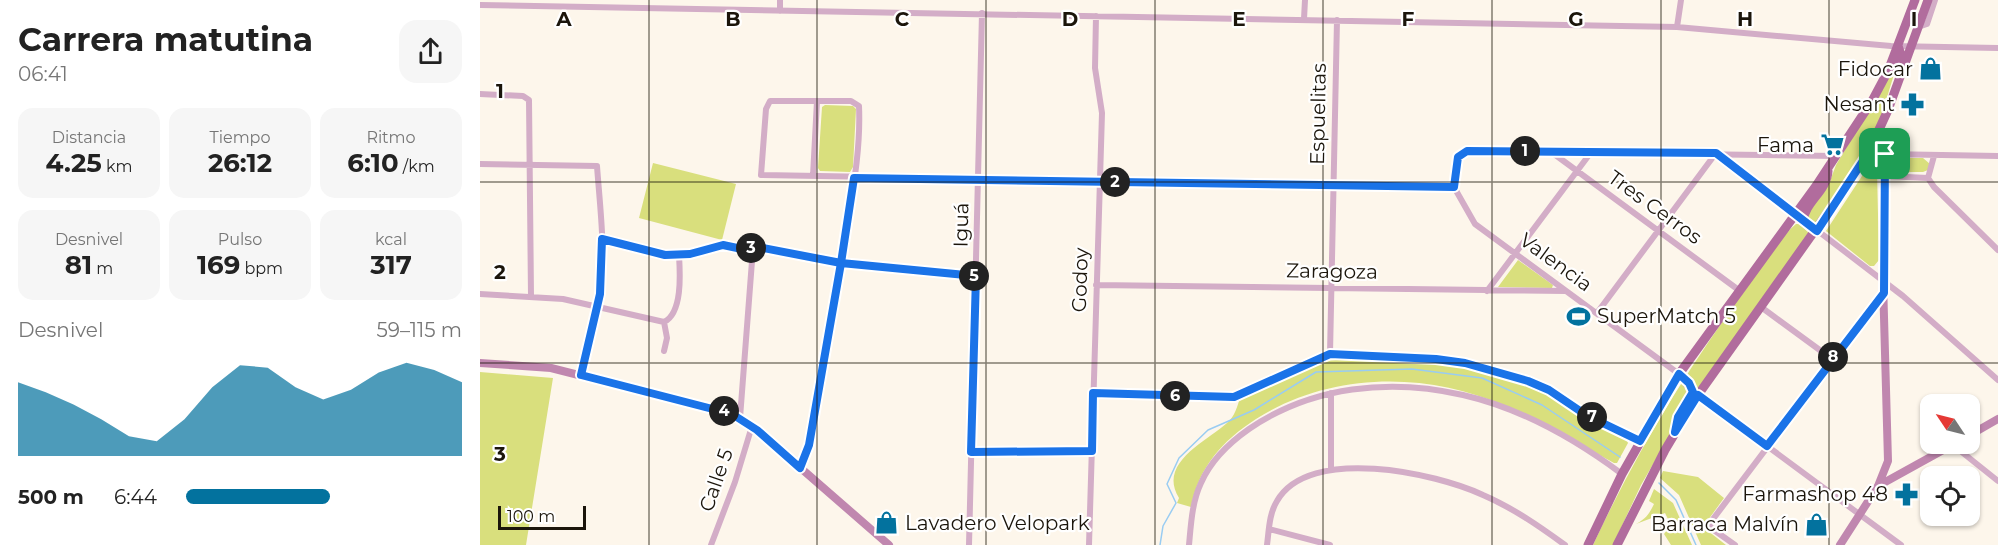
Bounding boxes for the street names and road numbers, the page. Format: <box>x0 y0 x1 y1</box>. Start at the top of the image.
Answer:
street label: Espuelitas <box>1305 63 1331 165</box>
street label: Tres Cerros <box>1604 165 1707 249</box>
street label: Iguá <box>949 202 973 248</box>
street label: Valencia <box>1515 228 1597 296</box>
street label: Godoy <box>1067 247 1093 313</box>
street label: Zaragoza <box>1286 258 1378 284</box>
street label: Calle 5 <box>694 445 738 515</box>

